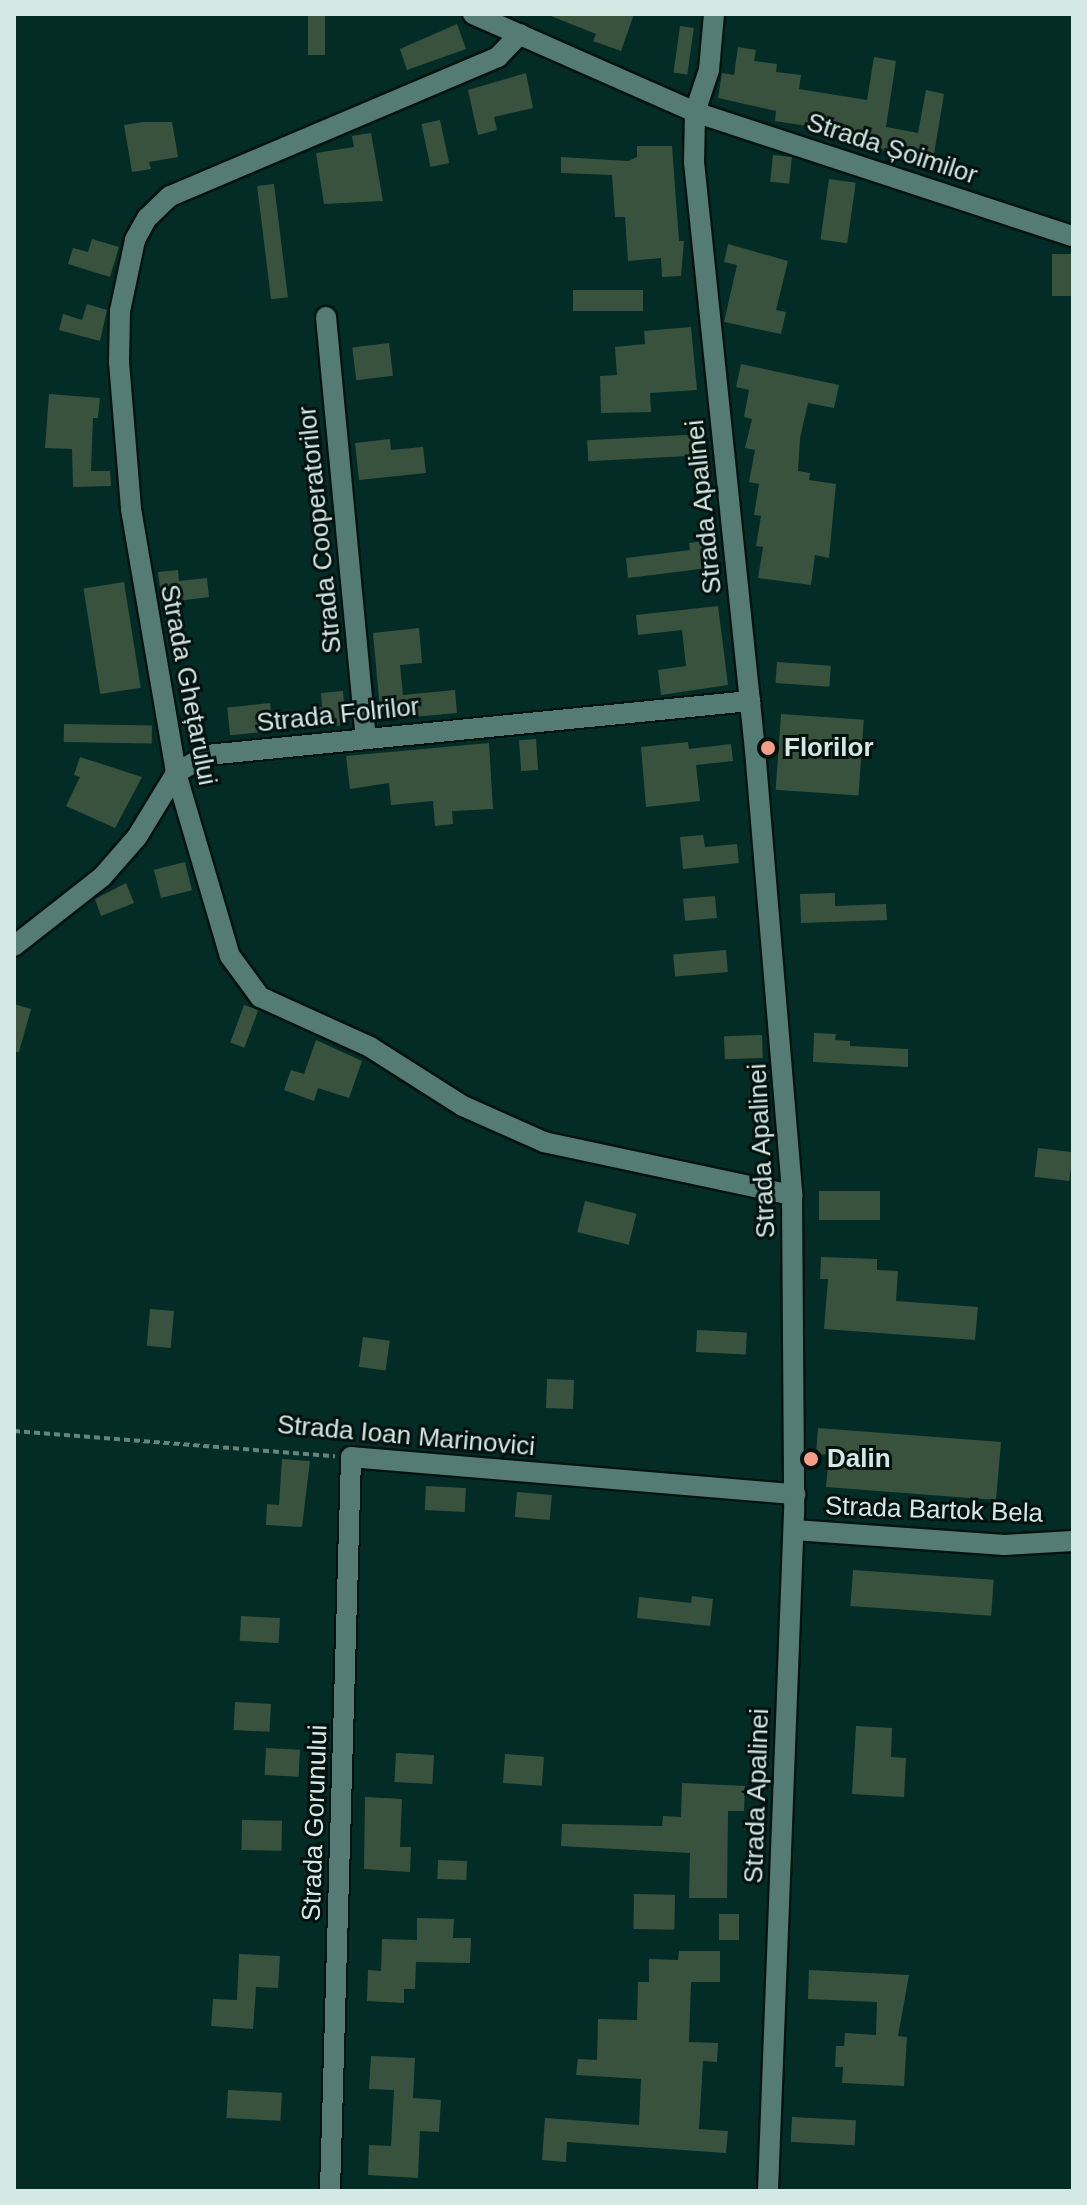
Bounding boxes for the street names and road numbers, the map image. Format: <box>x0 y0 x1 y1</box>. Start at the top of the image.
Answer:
street label: Strada Șoimilor <box>803 107 981 191</box>
street label: Strada Cooperatorilor <box>291 405 349 655</box>
street label: Strada Apalinei <box>679 418 729 596</box>
street label: Strada Ghețarului <box>153 582 223 788</box>
street label: Strada Folrilor <box>255 691 421 739</box>
street label: Strada Apalinei <box>742 1062 782 1240</box>
street label: Strada Ioan Marinovici <box>276 1409 536 1463</box>
street label: Strada Bartok Bela <box>824 1491 1044 1529</box>
street label: Strada Apalinei <box>738 1707 776 1885</box>
street label: Strada Gorunului <box>296 1724 334 1922</box>

